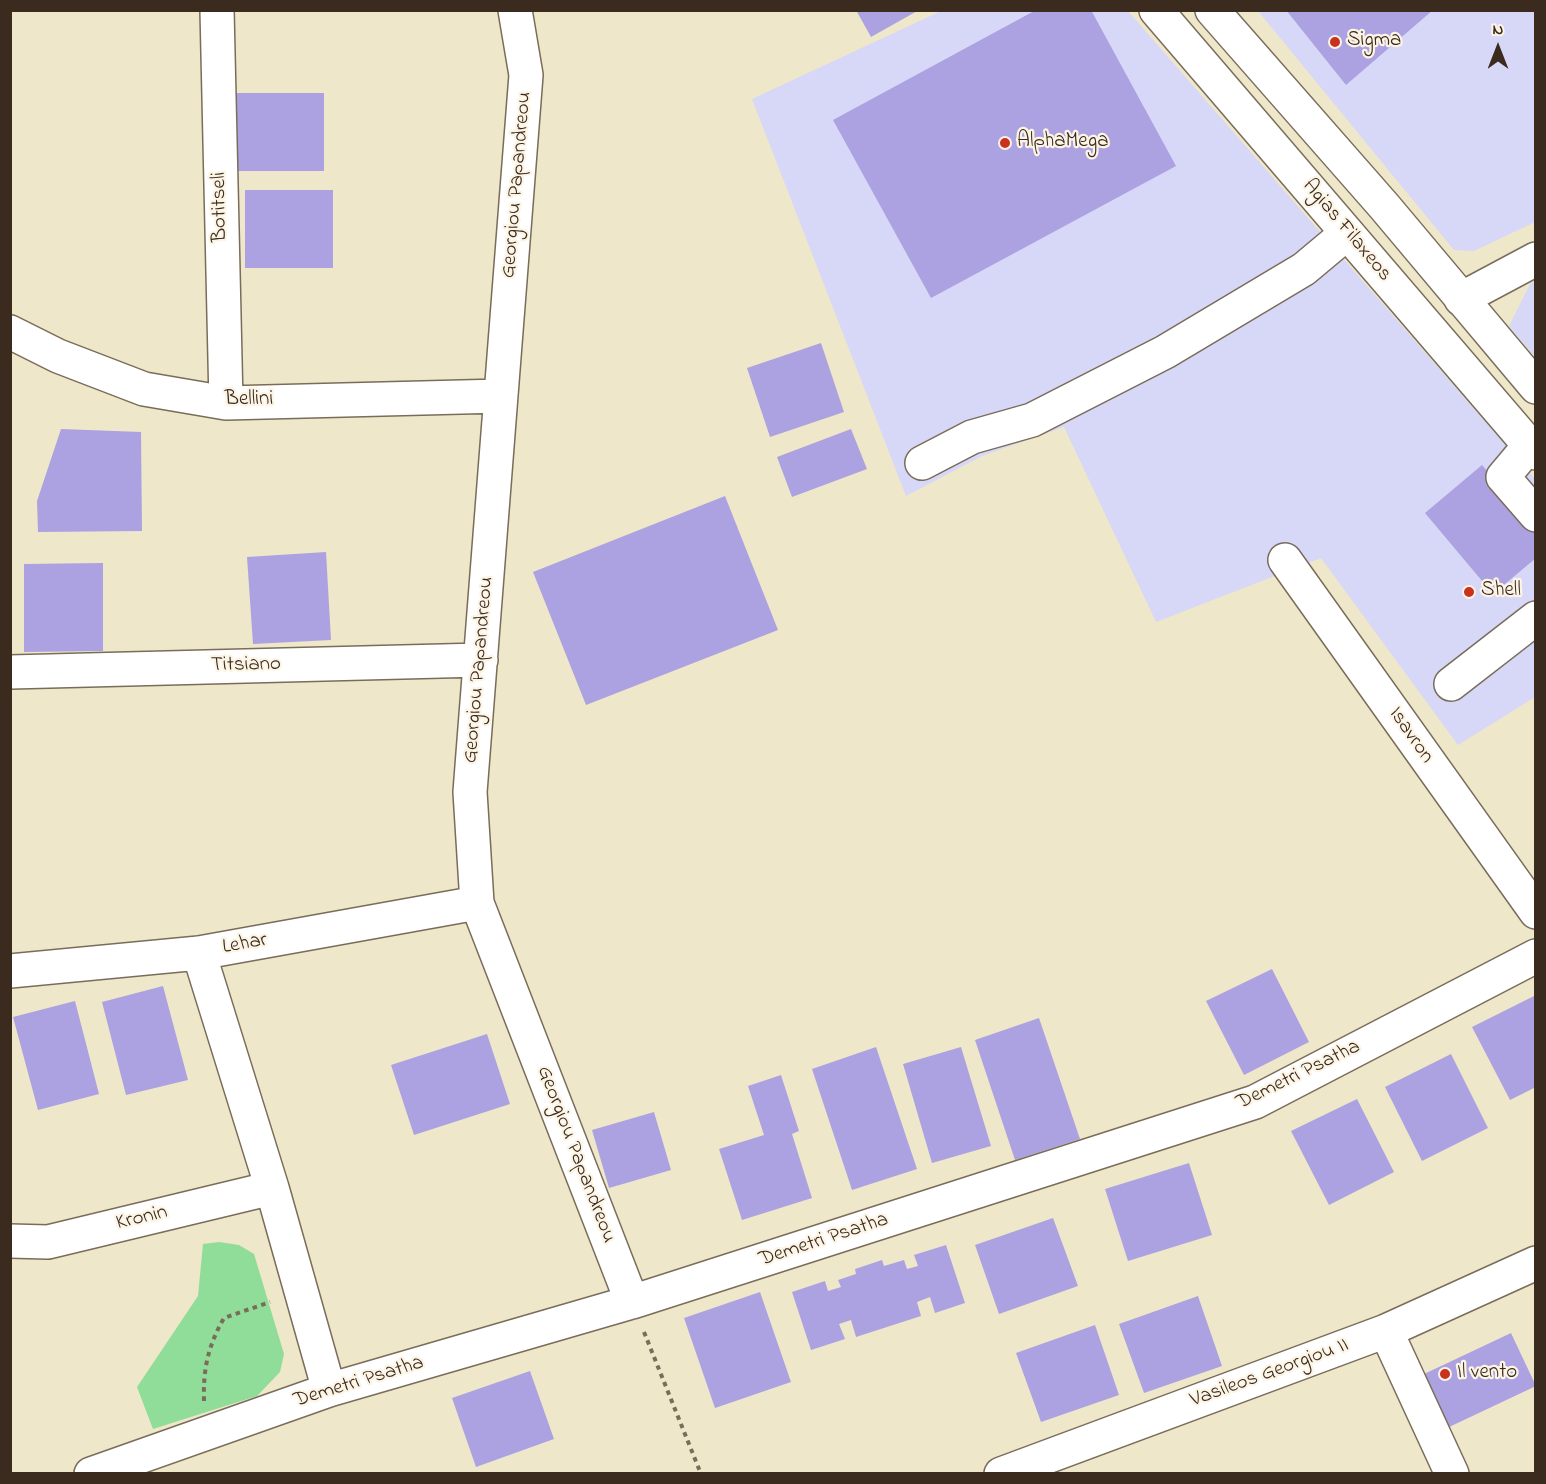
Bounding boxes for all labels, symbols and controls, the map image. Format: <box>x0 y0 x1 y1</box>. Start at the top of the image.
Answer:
north arrow <box>1468 18 1528 78</box>
text: N <box>1493 18 1503 42</box>
place label: Sigma <box>1347 29 1401 55</box>
marker: Sigma <box>1328 35 1342 49</box>
street label: Georgiou Papandreou <box>497 91 539 279</box>
place label: AlphaMega <box>1017 130 1109 156</box>
marker: AlphaMega <box>998 136 1012 150</box>
street label: Botitseli <box>208 172 234 242</box>
street label: Agias Filaxeos <box>1296 175 1396 287</box>
street label: Bellini <box>225 388 273 414</box>
street label: Georgiou Papandreou <box>459 576 501 764</box>
place label: Shell <box>1481 579 1521 605</box>
marker: Shell <box>1462 585 1476 599</box>
street label: Titsiano <box>211 653 281 679</box>
street label: Isavron <box>1382 703 1438 769</box>
street label: Lehar <box>221 929 269 961</box>
street label: Demetri Psatha <box>1233 1035 1365 1117</box>
street label: Georgiou Papandreou <box>530 1063 620 1247</box>
street label: Kronin <box>114 1201 170 1237</box>
street label: Demetri Psatha <box>756 1208 892 1274</box>
street label: Vasileos Georgiou II <box>1187 1334 1353 1414</box>
street label: Demetri Psatha <box>291 1351 427 1415</box>
place label: Il vento <box>1457 1361 1517 1387</box>
marker: Il vento <box>1438 1367 1452 1381</box>

